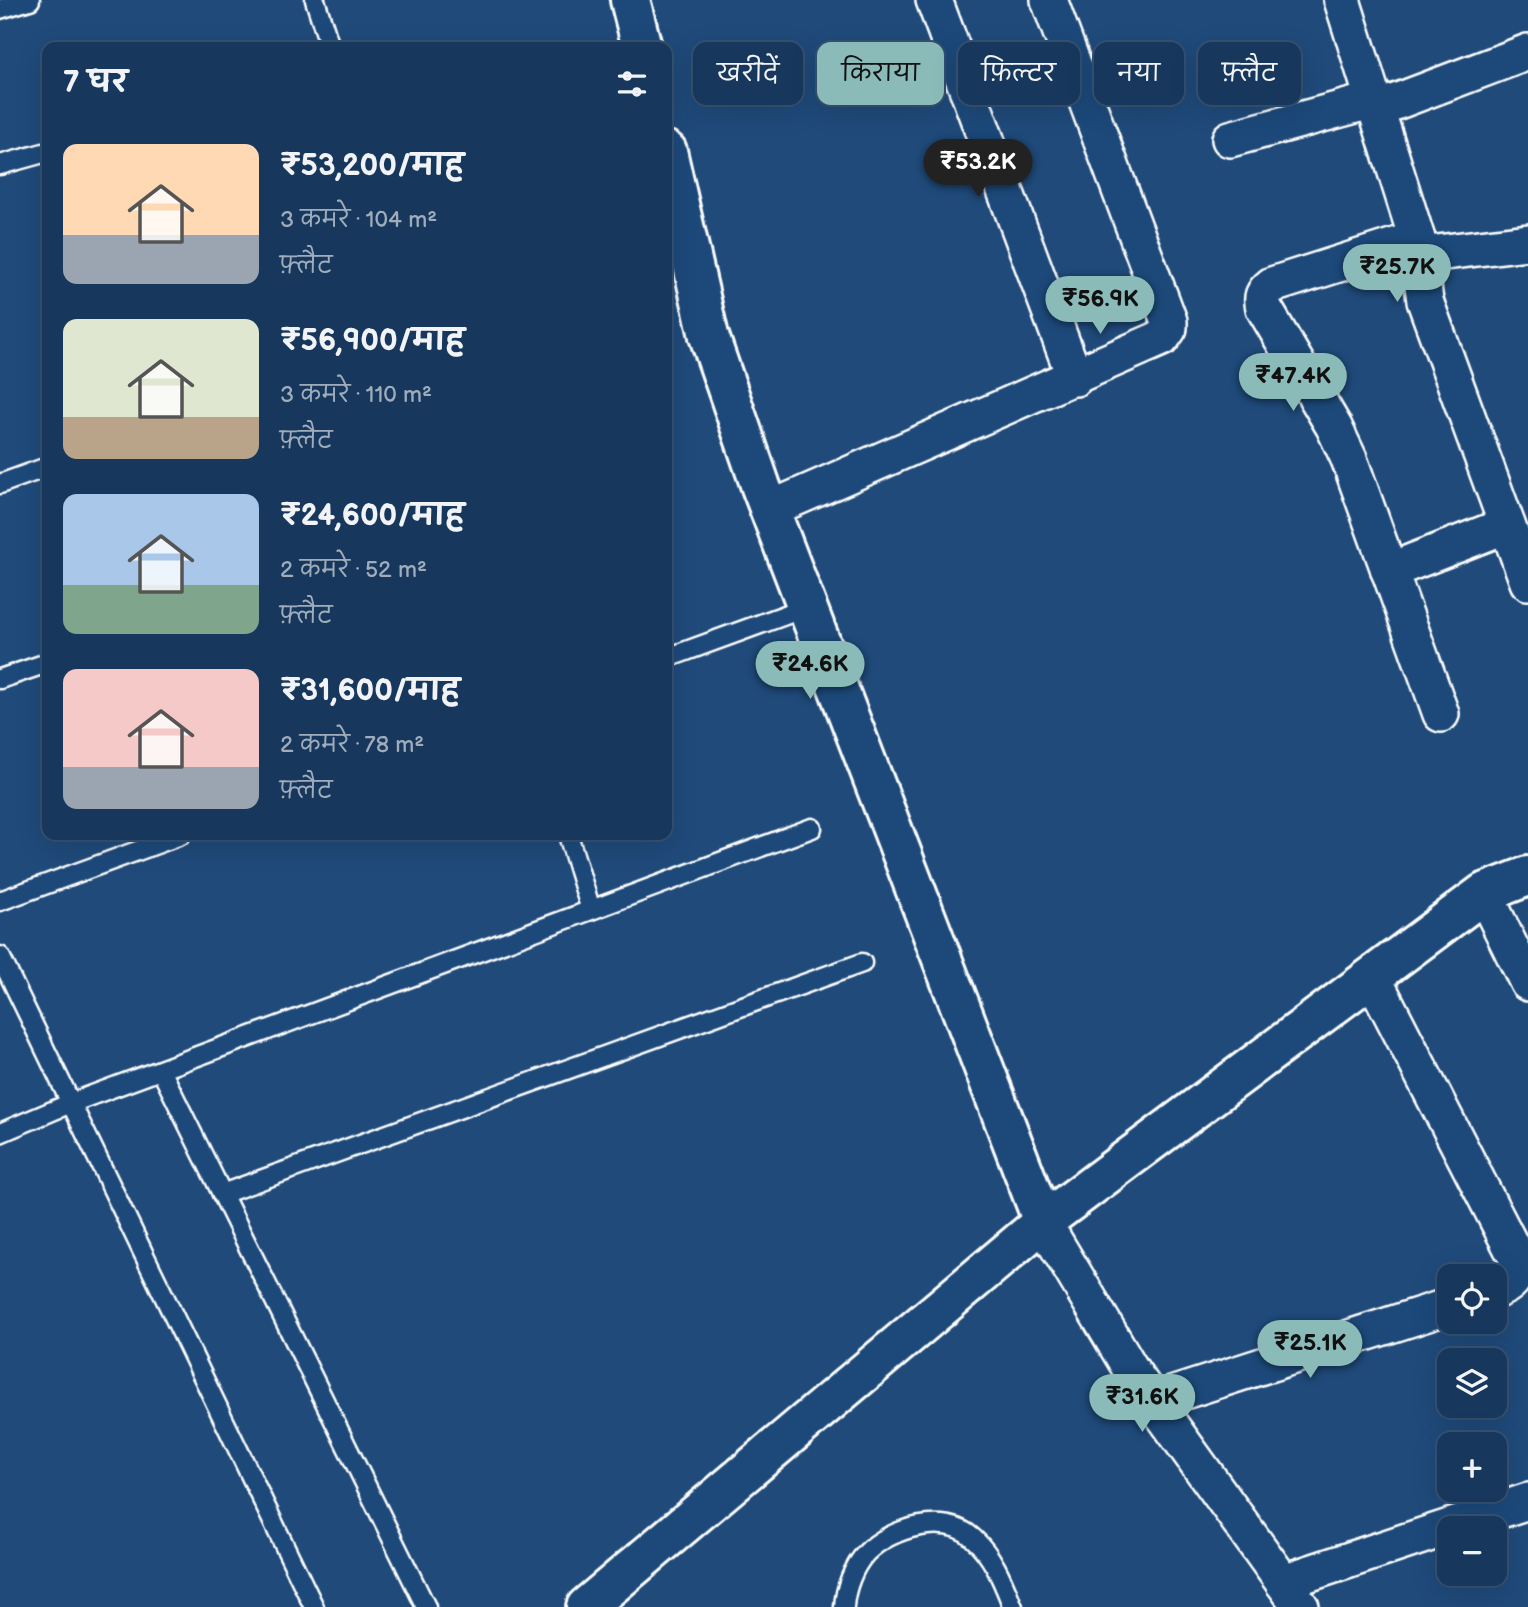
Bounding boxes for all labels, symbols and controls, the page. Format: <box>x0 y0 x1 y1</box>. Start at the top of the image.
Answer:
chip: खरीदें <box>693 42 803 105</box>
chip: किराया <box>817 42 944 105</box>
chip: फ़िल्टर <box>958 42 1080 105</box>
chip: नया <box>1094 42 1184 105</box>
chip: फ़्लैट <box>1198 42 1301 105</box>
text: 7 घर <box>63 65 128 101</box>
icon: filters <box>613 65 651 103</box>
pin: ₹53.2K <box>921 140 1035 199</box>
text: ₹53,200/माह <box>280 148 464 184</box>
text: ₹53.2K <box>940 148 1016 176</box>
icon: home <box>119 172 203 256</box>
text: 3 कमरे · 104 m² <box>280 206 437 234</box>
pin: ₹25.7K <box>1340 244 1454 304</box>
text: फ़्लैट <box>280 252 332 280</box>
text: ₹25.7K <box>1359 253 1435 281</box>
pin: ₹56.9K <box>1043 276 1157 336</box>
text: ₹56.9K <box>1061 285 1139 313</box>
text: ₹56,900/माह <box>280 323 465 359</box>
icon: home <box>119 347 203 431</box>
pin: ₹47.4K <box>1236 354 1350 413</box>
text: ₹47.4K <box>1255 362 1331 390</box>
text: 3 कमरे · 110 m² <box>280 381 432 409</box>
text: फ़्लैट <box>280 427 332 455</box>
text: ₹24,600/माह <box>280 498 464 534</box>
icon: home <box>119 522 203 606</box>
text: 2 कमरे · 52 m² <box>280 556 427 584</box>
text: फ़्लैट <box>280 602 332 630</box>
pin: ₹24.6K <box>753 642 867 701</box>
text: ₹24.6K <box>772 650 848 678</box>
text: ₹31,600/माह <box>280 673 460 709</box>
icon: home <box>119 697 203 781</box>
text: 2 कमरे · 78 m² <box>280 731 424 759</box>
text: फ़्लैट <box>280 777 332 805</box>
map controls <box>1437 1264 1507 1586</box>
button: locate <box>1437 1264 1507 1334</box>
pin: ₹25.1K <box>1253 1320 1367 1380</box>
text: ₹25.1K <box>1273 1329 1347 1357</box>
button: layers <box>1437 1348 1507 1418</box>
pin: ₹31.6K <box>1085 1374 1199 1434</box>
text: ₹31.6K <box>1105 1383 1179 1411</box>
button: + <box>1437 1432 1507 1502</box>
button: − <box>1437 1516 1507 1586</box>

